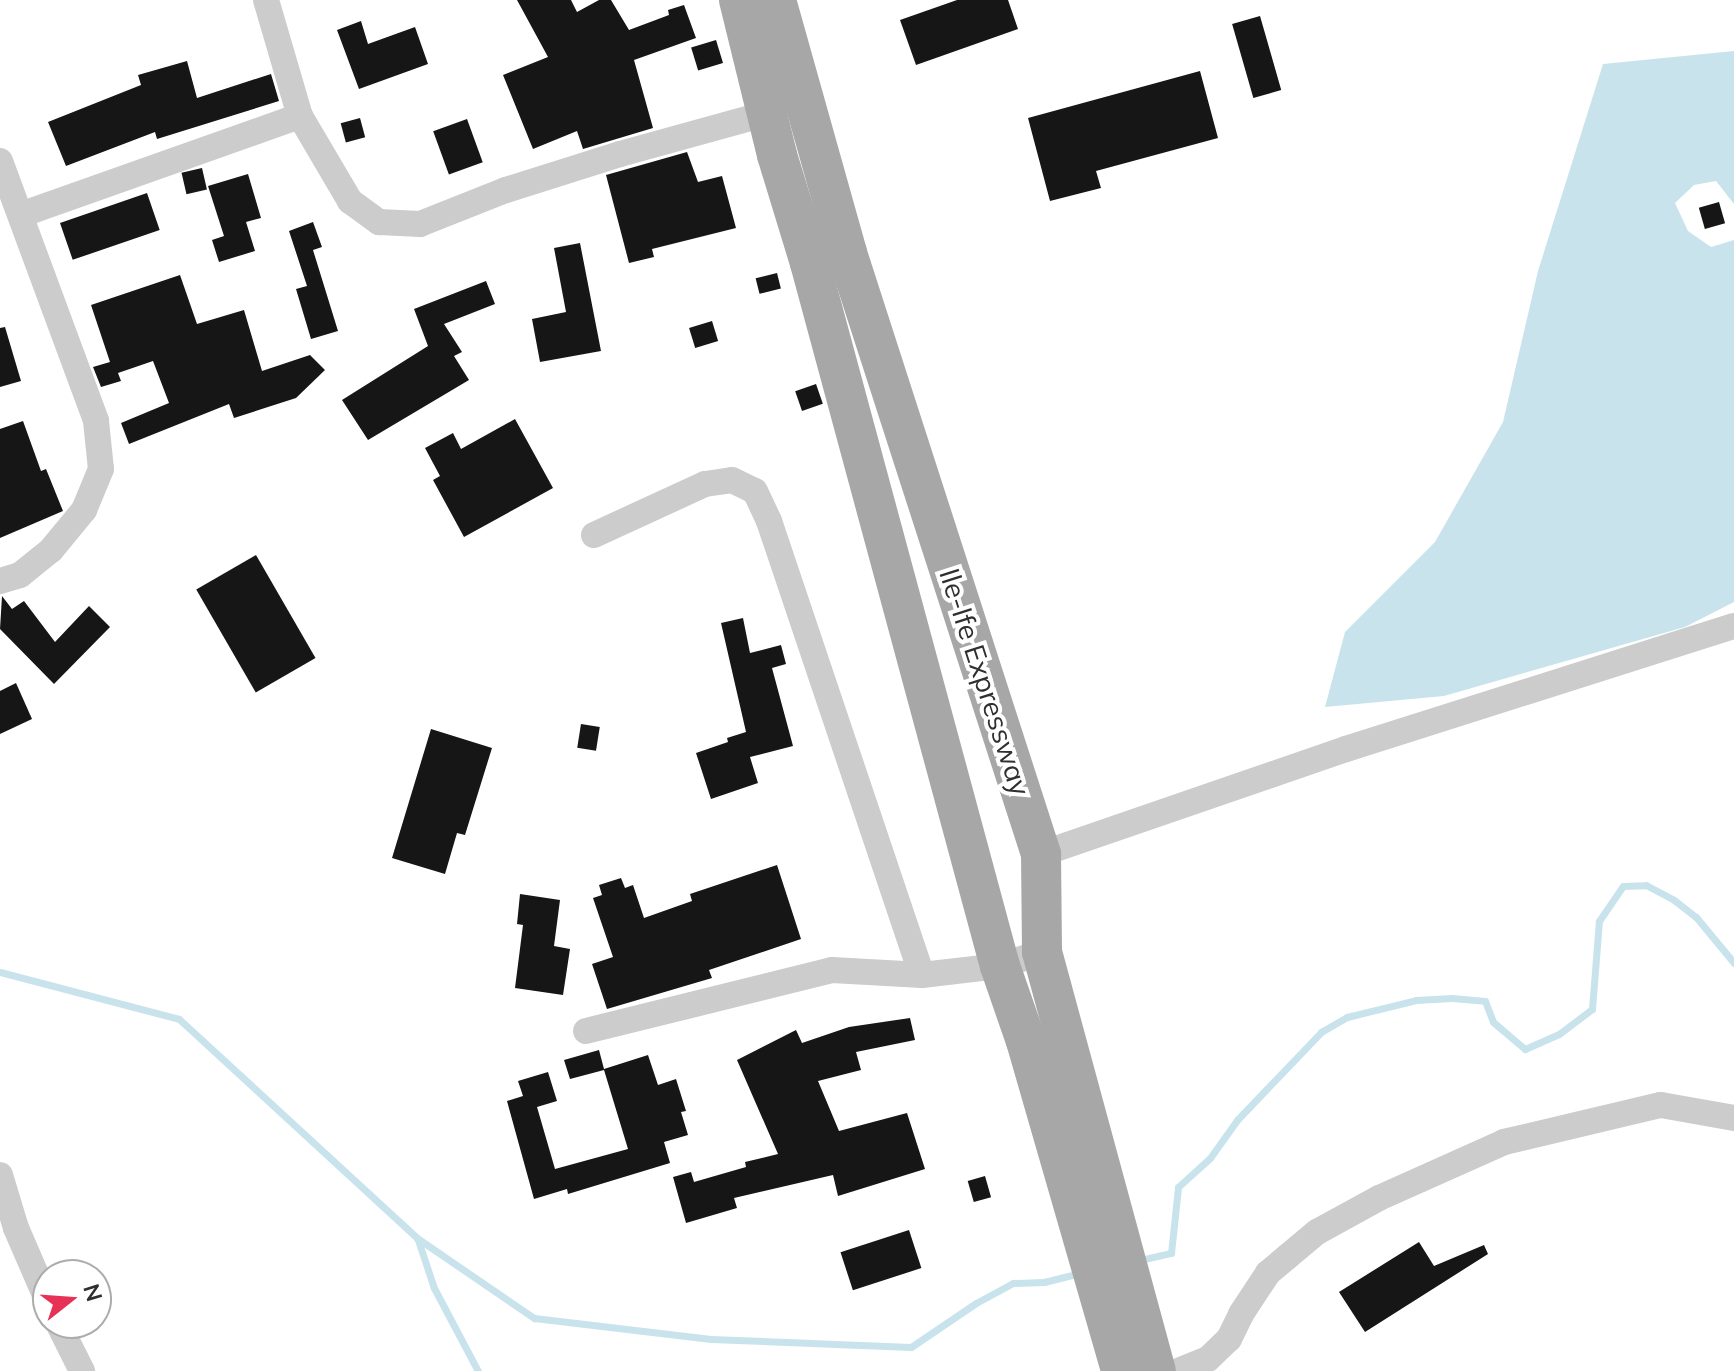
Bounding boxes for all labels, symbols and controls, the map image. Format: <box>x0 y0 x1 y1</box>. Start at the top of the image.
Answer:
street label: Ile-Ife Expressway <box>932 564 1038 800</box>
north arrow <box>32 1259 112 1339</box>
text: N <box>77 1281 109 1305</box>

